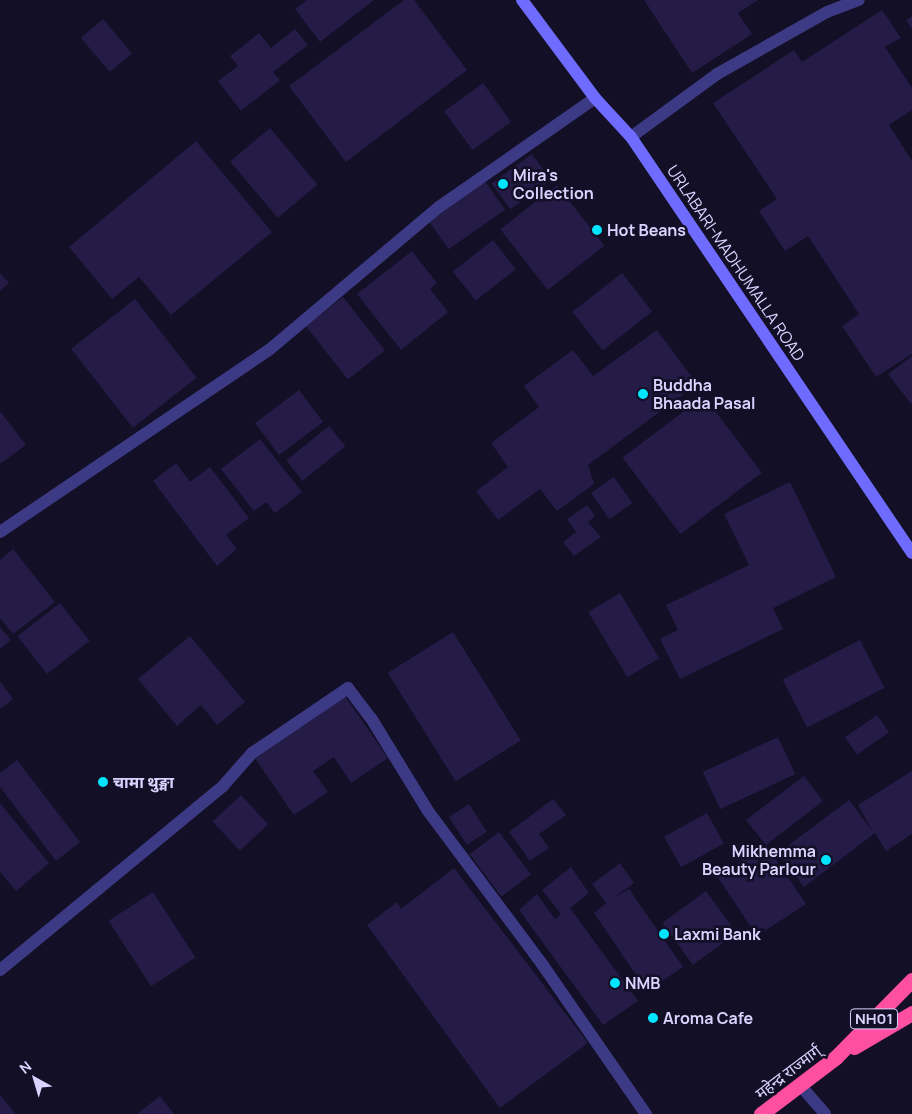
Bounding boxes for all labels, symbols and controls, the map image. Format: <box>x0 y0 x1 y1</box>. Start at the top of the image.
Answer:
street label: URLABARI-MADHUMALLA ROAD <box>663 161 809 365</box>
place label: Mira's Collection <box>513 165 594 203</box>
marker: Mira's Collection <box>497 178 509 190</box>
place label: Hot Beans <box>607 220 686 240</box>
marker: Hot Beans <box>591 224 603 236</box>
place label: Buddha Bhaada Pasal <box>653 375 755 413</box>
marker: Buddha Bhaada Pasal <box>637 388 649 400</box>
place label: चामा थुङ्मा <box>113 772 174 792</box>
marker: चामा थुङ्मा <box>97 776 109 788</box>
place label: Mikhemma Beauty Parlour <box>702 841 816 879</box>
marker: Mikhemma Beauty Parlour <box>820 854 832 866</box>
place label: Laxmi Bank <box>674 924 761 944</box>
marker: Laxmi Bank <box>658 928 670 940</box>
place label: NMB <box>625 973 660 993</box>
marker: NMB <box>609 977 621 989</box>
road number: NH01 <box>849 1006 899 1032</box>
place label: Aroma Cafe <box>663 1008 753 1028</box>
marker: Aroma Cafe <box>647 1012 659 1024</box>
street label: महेन्द्र राज्मार्ग् <box>751 1041 825 1103</box>
north arrow <box>10 1054 60 1104</box>
text: N <box>15 1056 35 1078</box>

